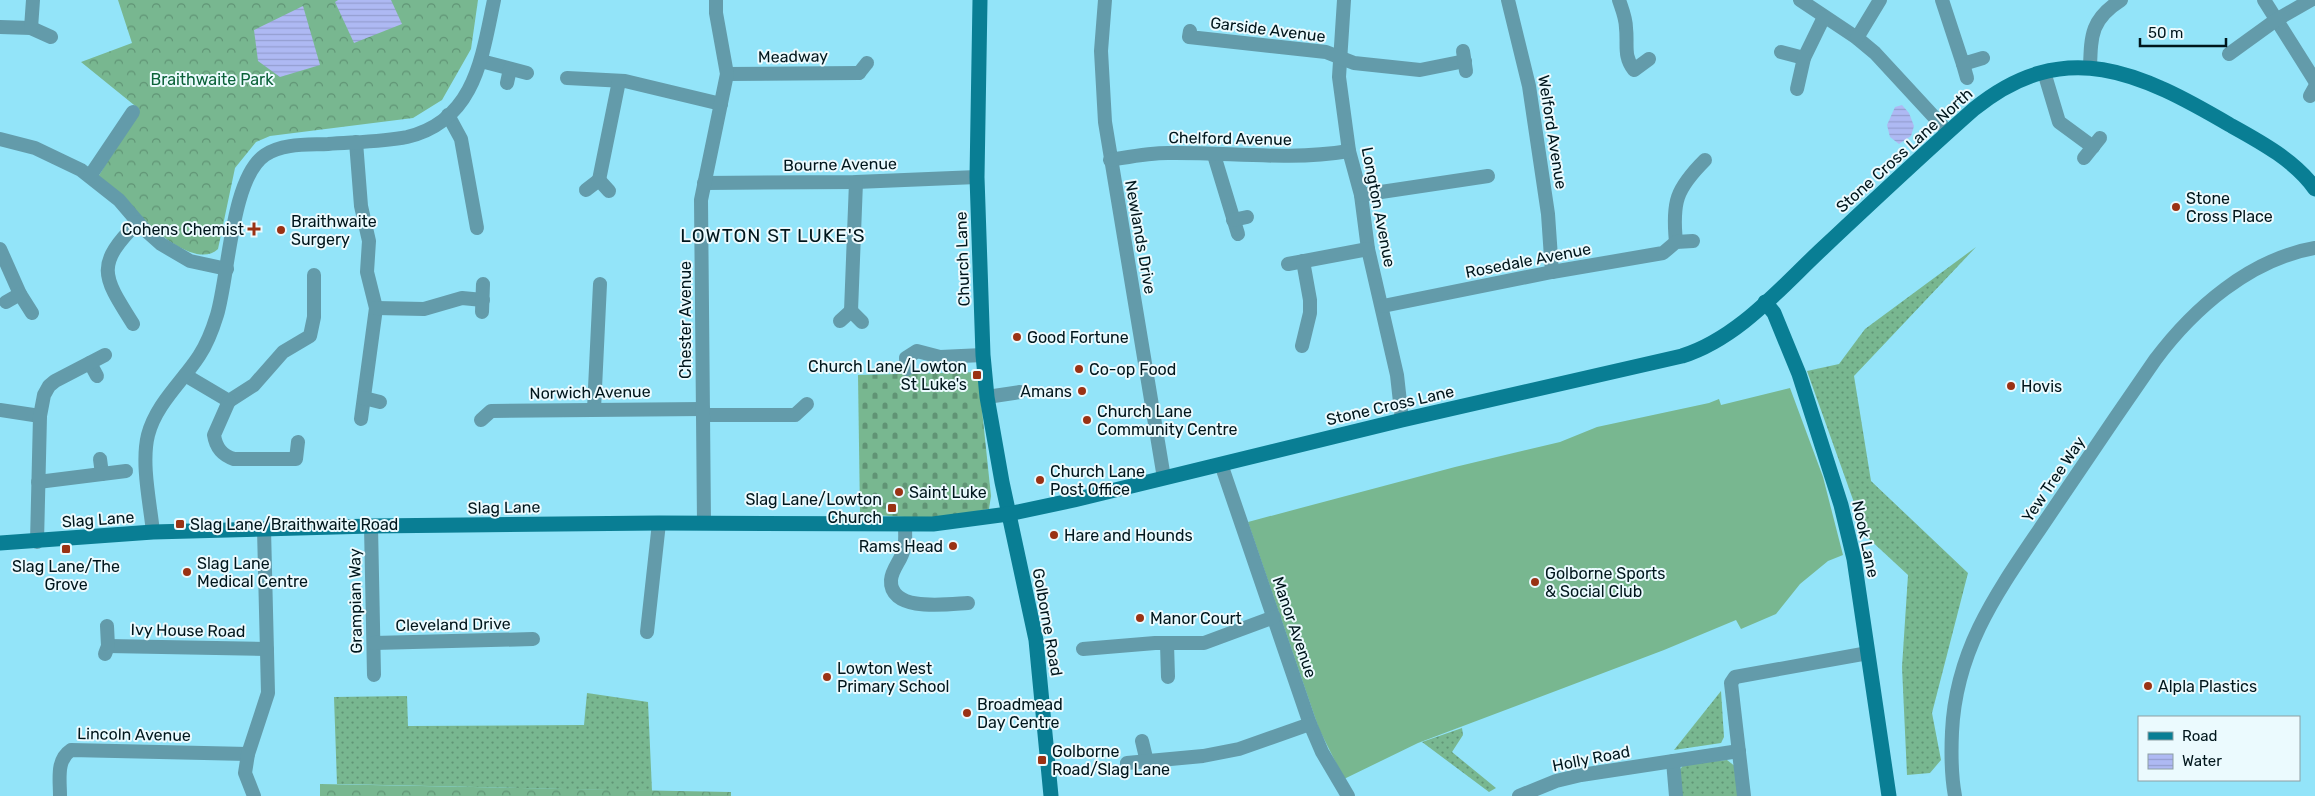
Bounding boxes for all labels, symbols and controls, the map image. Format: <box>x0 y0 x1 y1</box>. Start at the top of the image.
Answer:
street label: Garside Avenue <box>1209 13 1327 46</box>
scale bar <box>2140 15 2226 47</box>
text: 50 m <box>2148 24 2183 42</box>
street label: Meadway <box>758 46 828 67</box>
park label: Braithwaite Park <box>151 70 274 89</box>
street label: Welford Avenue <box>1534 74 1571 191</box>
street label: Stone Cross Lane North <box>1832 84 1976 217</box>
street label: Chelford Avenue <box>1168 128 1292 149</box>
street label: Longton Avenue <box>1358 145 1399 269</box>
street label: Bourne Avenue <box>783 154 897 175</box>
street label: Newlands Drive <box>1121 179 1160 295</box>
place label: Stone Cross Place <box>2186 189 2273 226</box>
marker: Stone Cross Place <box>2170 201 2182 213</box>
street label: Church Lane <box>951 211 974 307</box>
place label: Braithwaite Surgery <box>291 212 377 249</box>
place label: Cohens Chemist <box>122 220 244 239</box>
marker: Cohens Chemist <box>248 223 260 235</box>
marker: Braithwaite Surgery <box>275 224 287 236</box>
district label: LOWTON ST LUKE'S <box>680 224 866 247</box>
street label: Rosedale Avenue <box>1464 239 1592 282</box>
street label: Chester Avenue <box>676 261 695 379</box>
place label: Good Fortune <box>1027 328 1129 347</box>
marker: Good Fortune <box>1011 331 1023 343</box>
place label: Church Lane/Lowton St Luke's <box>808 357 967 394</box>
place label: Co-op Food <box>1089 360 1176 379</box>
marker: Co-op Food <box>1073 363 1085 375</box>
marker: Church Lane/Lowton St Luke's <box>971 369 983 381</box>
place label: Hovis <box>2021 377 2062 396</box>
marker: Hovis <box>2005 380 2017 392</box>
street label: Norwich Avenue <box>529 382 651 403</box>
place label: Amans <box>1020 382 1072 401</box>
street label: Stone Cross Lane <box>1324 382 1456 429</box>
marker: Amans <box>1076 385 1088 397</box>
place label: Church Lane Community Centre <box>1097 402 1237 439</box>
marker: Church Lane Community Centre <box>1081 414 1093 426</box>
street label: Yew Tree Way <box>2018 433 2089 526</box>
place label: Church Lane Post Office <box>1050 462 1145 499</box>
marker: Church Lane Post Office <box>1034 474 1046 486</box>
place label: Saint Luke <box>909 483 987 502</box>
marker: Saint Luke <box>893 486 905 498</box>
place label: Slag Lane/Lowton Church <box>745 490 882 527</box>
street label: Slag Lane <box>468 497 541 518</box>
street label: Nook Lane <box>1848 499 1883 579</box>
marker: Slag Lane/Lowton Church <box>886 502 898 514</box>
street label: Slag Lane <box>61 507 135 532</box>
place label: Slag Lane/Braithwaite Road <box>190 515 398 534</box>
marker: Slag Lane/Braithwaite Road <box>174 518 186 530</box>
place label: Hare and Hounds <box>1064 526 1193 545</box>
marker: Hare and Hounds <box>1048 529 1060 541</box>
place label: Rams Head <box>859 537 943 556</box>
marker: Rams Head <box>947 540 959 552</box>
marker: Slag Lane/The Grove <box>60 543 72 555</box>
street label: Grampian Way <box>345 548 366 654</box>
place label: Slag Lane Medical Centre <box>197 554 308 591</box>
place label: Slag Lane/The Grove <box>12 557 120 594</box>
place label: Golborne Sports & Social Club <box>1545 564 1666 601</box>
marker: Slag Lane Medical Centre <box>181 566 193 578</box>
street label: Golborne Road <box>1029 567 1066 678</box>
street label: Manor Avenue <box>1268 574 1321 680</box>
marker: Golborne Sports & Social Club <box>1529 576 1541 588</box>
place label: Manor Court <box>1150 609 1242 628</box>
marker: Manor Court <box>1134 612 1146 624</box>
street label: Cleveland Drive <box>395 614 511 635</box>
street label: Ivy House Road <box>130 620 246 641</box>
place label: Lowton West Primary School <box>837 659 949 696</box>
marker: Lowton West Primary School <box>821 671 833 683</box>
place label: Alpla Plastics <box>2158 677 2257 696</box>
marker: Alpla Plastics <box>2142 680 2154 692</box>
place label: Broadmead Day Centre <box>977 695 1063 732</box>
marker: Broadmead Day Centre <box>961 707 973 719</box>
legend <box>2138 716 2300 781</box>
street label: Lincoln Avenue <box>77 724 191 745</box>
text: Road <box>2182 727 2218 745</box>
place label: Golborne Road/Slag Lane <box>1052 742 1170 779</box>
street label: Holly Road <box>1551 742 1632 775</box>
text: Water <box>2182 752 2222 770</box>
marker: Golborne Road/Slag Lane <box>1036 754 1048 766</box>

